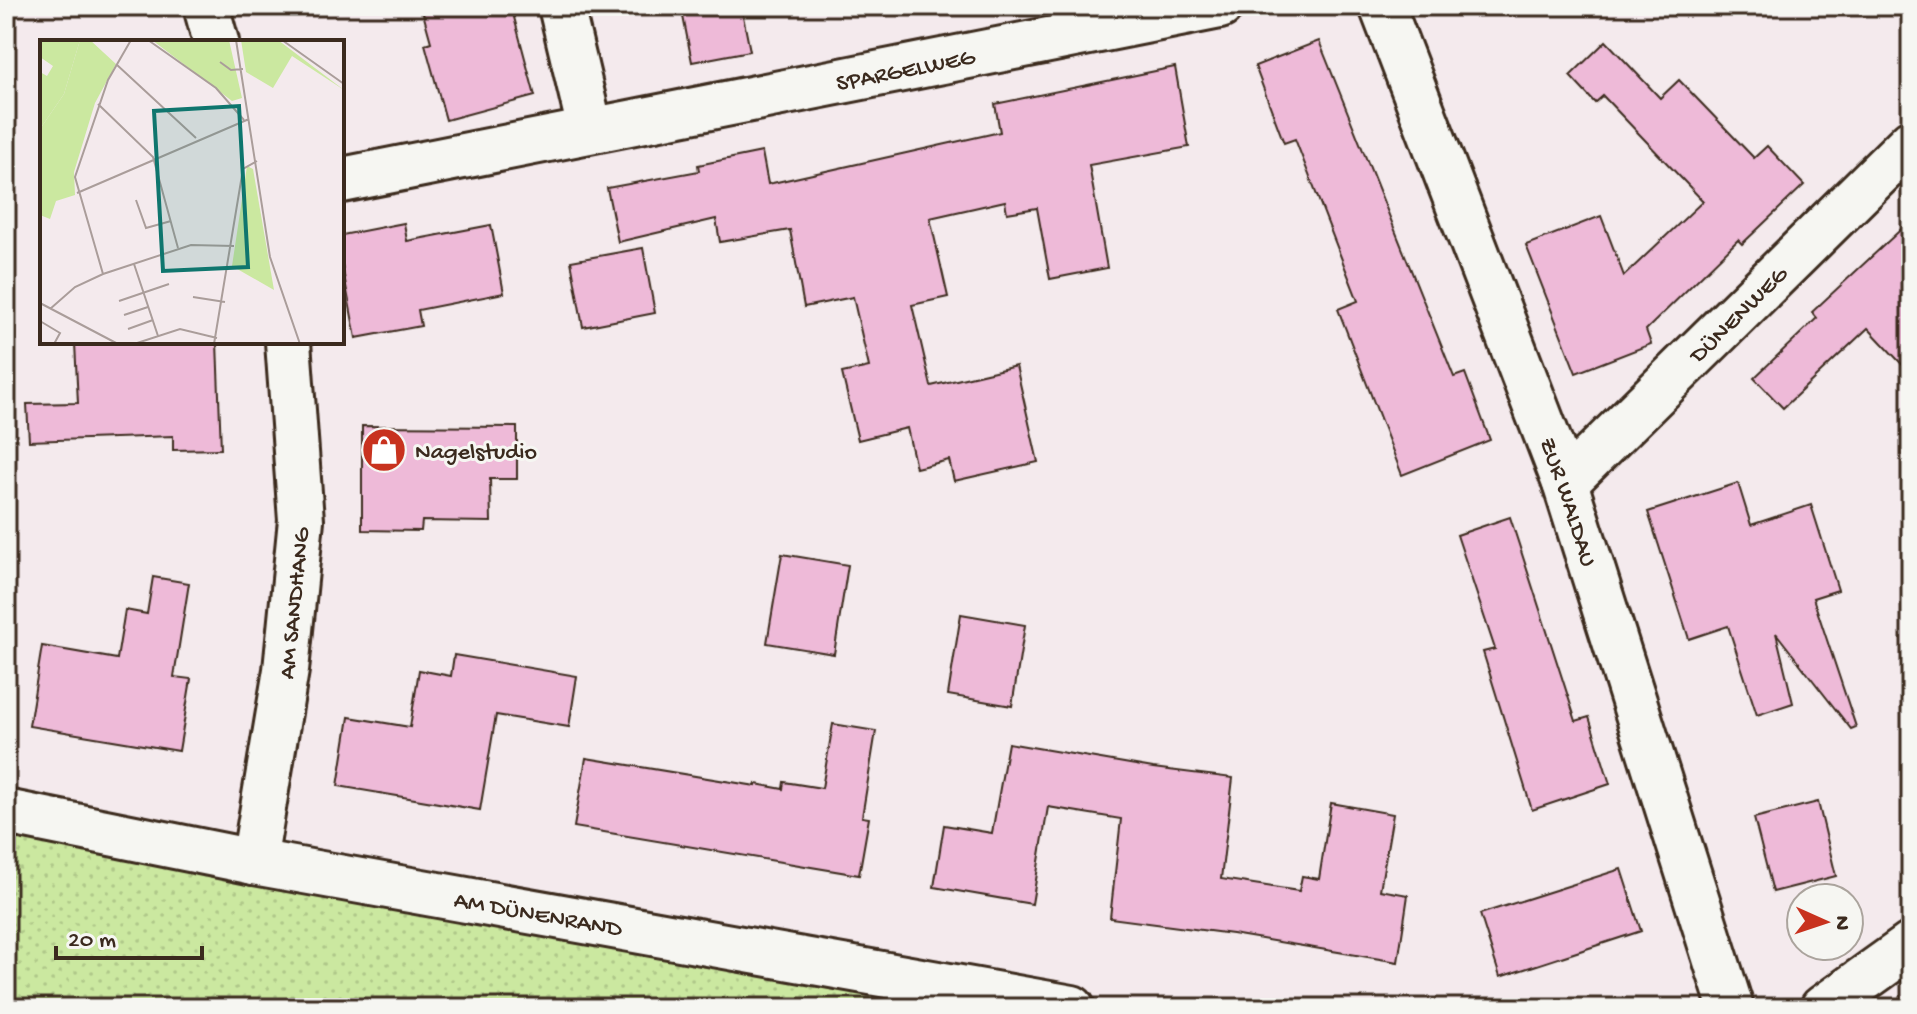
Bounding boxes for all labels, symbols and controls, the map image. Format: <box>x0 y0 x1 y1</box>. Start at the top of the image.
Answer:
inset map <box>40 40 344 344</box>
street label: SPARGELWEG <box>834 44 978 100</box>
street label: DÜNENWEG <box>1683 260 1796 372</box>
shop icon: Nagelstudio <box>360 426 408 474</box>
street label: ZUR WALDAU <box>1531 434 1602 571</box>
place label: Nagelstudio <box>415 439 537 468</box>
street label: AM SANDHANG <box>274 526 318 681</box>
north arrow <box>1785 882 1865 962</box>
street label: AM DÜNENRAND <box>451 887 625 946</box>
scale bar <box>56 910 202 960</box>
text: N <box>1828 915 1854 931</box>
text: 20 m <box>68 927 116 956</box>

